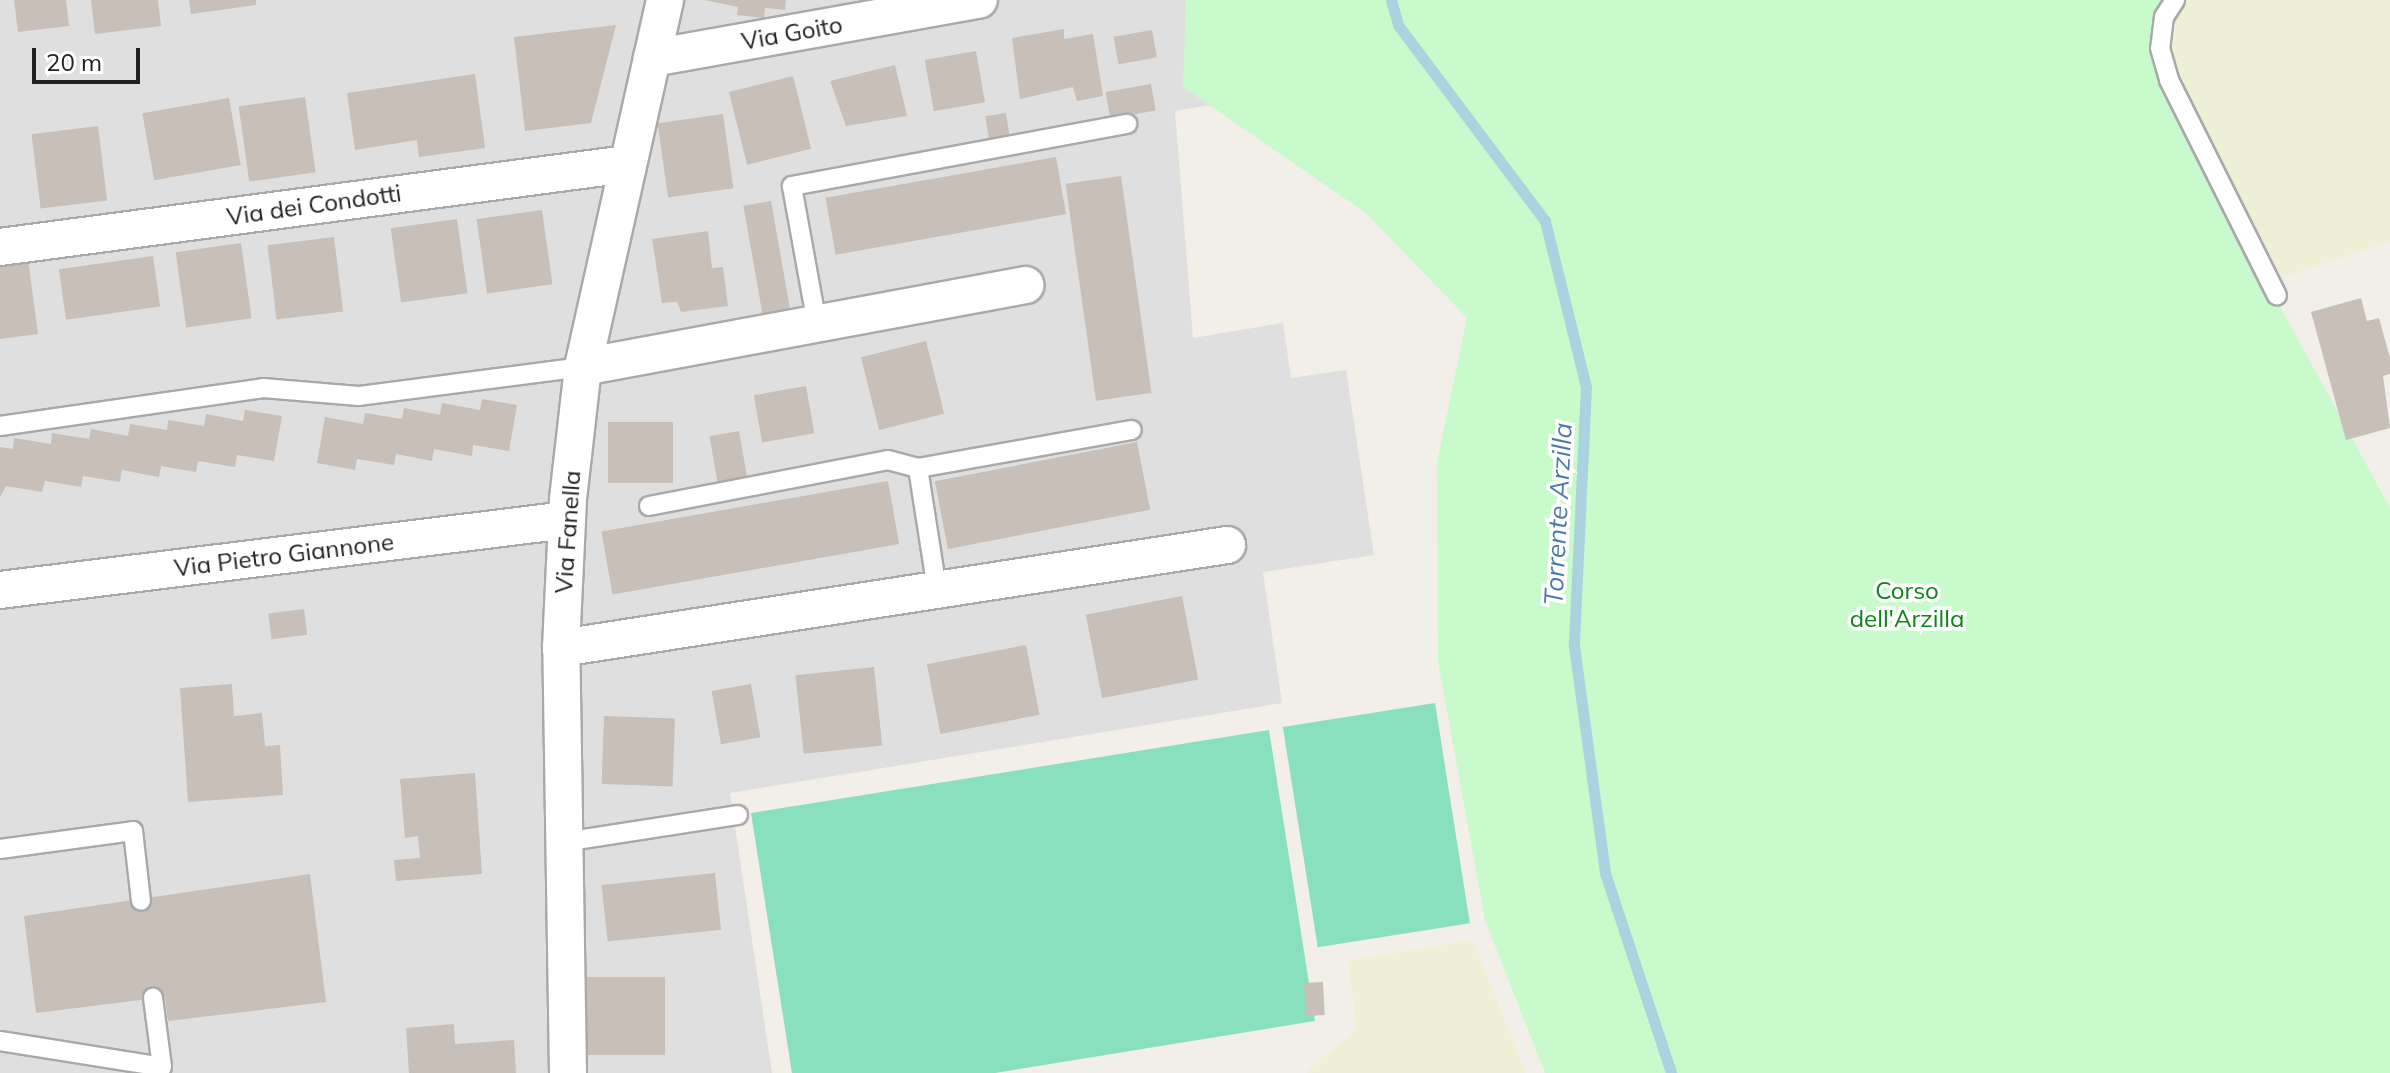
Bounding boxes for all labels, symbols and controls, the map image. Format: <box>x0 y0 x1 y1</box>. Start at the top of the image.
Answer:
street label: Via Goito <box>739 10 845 56</box>
scale bar <box>36 32 144 82</box>
text: 20 m <box>46 47 102 77</box>
street label: Via dei Condotti <box>225 178 403 232</box>
water label: Torrente Arzilla <box>1538 422 1578 606</box>
street label: Via Fanella <box>549 469 587 595</box>
street label: Via Pietro Giannone <box>173 527 395 583</box>
park label: Corso dell'Arzilla <box>1850 577 1964 633</box>

